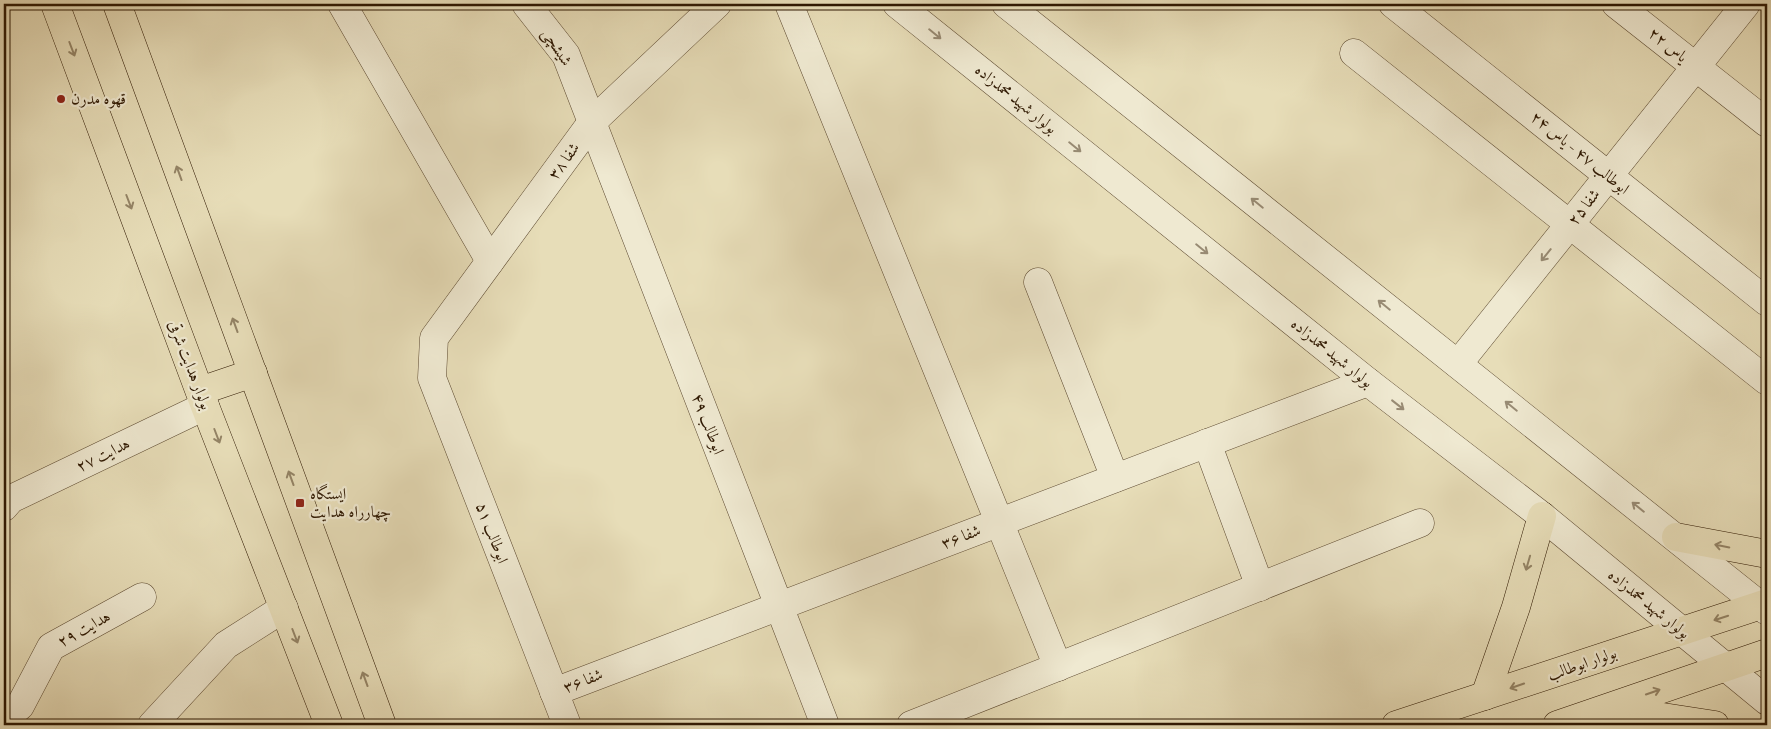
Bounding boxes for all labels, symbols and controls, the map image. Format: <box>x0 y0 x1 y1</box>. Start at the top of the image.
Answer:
street label: یاس ۲۲ <box>1644 23 1692 67</box>
street label: شیشچی <box>537 24 577 70</box>
one-way arrow <box>928 29 941 40</box>
one-way arrow <box>68 41 77 57</box>
street label: بولوار شهید محمدزاده <box>971 60 1061 138</box>
place label: قهوه مدرن <box>71 89 126 109</box>
marker: قهوه مدرن <box>55 93 67 105</box>
street label: ابوطالب ۴۷ - یاس ۲۴ <box>1527 107 1633 199</box>
street label: شفا ۳۸ <box>544 139 584 183</box>
one-way arrow <box>1069 141 1082 152</box>
one-way arrow <box>174 165 183 181</box>
street label: شفا ۲۵ <box>1564 185 1604 229</box>
one-way arrow <box>125 193 134 209</box>
one-way arrow <box>1251 198 1264 209</box>
one-way arrow <box>1195 243 1208 254</box>
one-way arrow <box>1540 248 1551 261</box>
one-way arrow <box>1378 299 1391 310</box>
street label: بولوار شهید محمدزاده <box>1287 314 1377 392</box>
street label: بولوار هدایت شرقی <box>164 317 216 413</box>
one-way arrow <box>230 318 239 333</box>
street label: ابوطالب ۴۹ <box>687 391 729 457</box>
one-way arrow <box>1391 399 1404 410</box>
one-way arrow <box>1505 400 1518 411</box>
one-way arrow <box>213 427 222 443</box>
street label: هدایت ۲۷ <box>73 433 133 477</box>
one-way arrow <box>286 470 295 486</box>
place label: ایستگاه چهارراه هدایت <box>310 483 391 522</box>
marker: ایستگاه چهارراه هدایت <box>294 497 306 509</box>
street label: ابوطالب ۵۱ <box>471 500 513 566</box>
one-way arrow <box>1632 501 1645 512</box>
street label: شفا ۳۶ <box>938 520 984 554</box>
one-way arrow <box>1714 540 1730 550</box>
one-way arrow <box>1523 554 1533 570</box>
street label: بولوار شهید محمدزاده <box>1604 565 1694 643</box>
street label: هدایت ۲۹ <box>54 606 114 652</box>
one-way arrow <box>1714 614 1729 623</box>
one-way arrow <box>291 628 300 643</box>
street label: بولوار ابوطالب <box>1545 643 1619 685</box>
street label: شفا ۳۶ <box>560 664 606 698</box>
one-way arrow <box>360 672 369 688</box>
one-way arrow <box>1509 682 1525 691</box>
one-way arrow <box>1645 687 1660 696</box>

